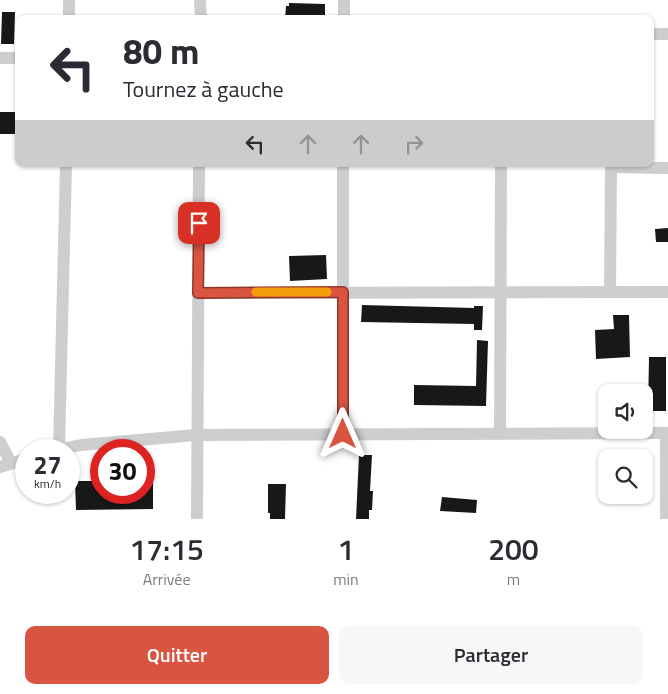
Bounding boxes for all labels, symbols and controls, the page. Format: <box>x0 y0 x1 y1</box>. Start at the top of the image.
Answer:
text: 80 m <box>123 24 199 78</box>
icon: left <box>40 35 105 100</box>
text: Tournez à gauche <box>123 72 284 106</box>
icon: left <box>241 130 269 158</box>
icon: ahead <box>294 130 322 158</box>
icon: ahead <box>347 130 375 158</box>
icon: right <box>400 130 428 158</box>
pin <box>178 202 220 244</box>
icon: arrive <box>185 209 213 237</box>
map controls <box>598 384 653 504</box>
button: sound <box>598 384 653 439</box>
position arrow <box>316 407 368 459</box>
speed limit sign: 30 <box>90 439 155 504</box>
text: 27 <box>33 446 62 484</box>
button: search <box>598 449 653 504</box>
text: km/h <box>34 474 61 493</box>
text: 17:15 <box>129 526 204 572</box>
text: 1 <box>338 526 354 572</box>
text: 200 <box>488 526 539 572</box>
text: Arrivée <box>143 567 191 591</box>
text: min <box>333 567 359 591</box>
text: m <box>507 567 520 591</box>
button: Quitter <box>25 626 329 684</box>
button: Partager <box>339 626 643 684</box>

